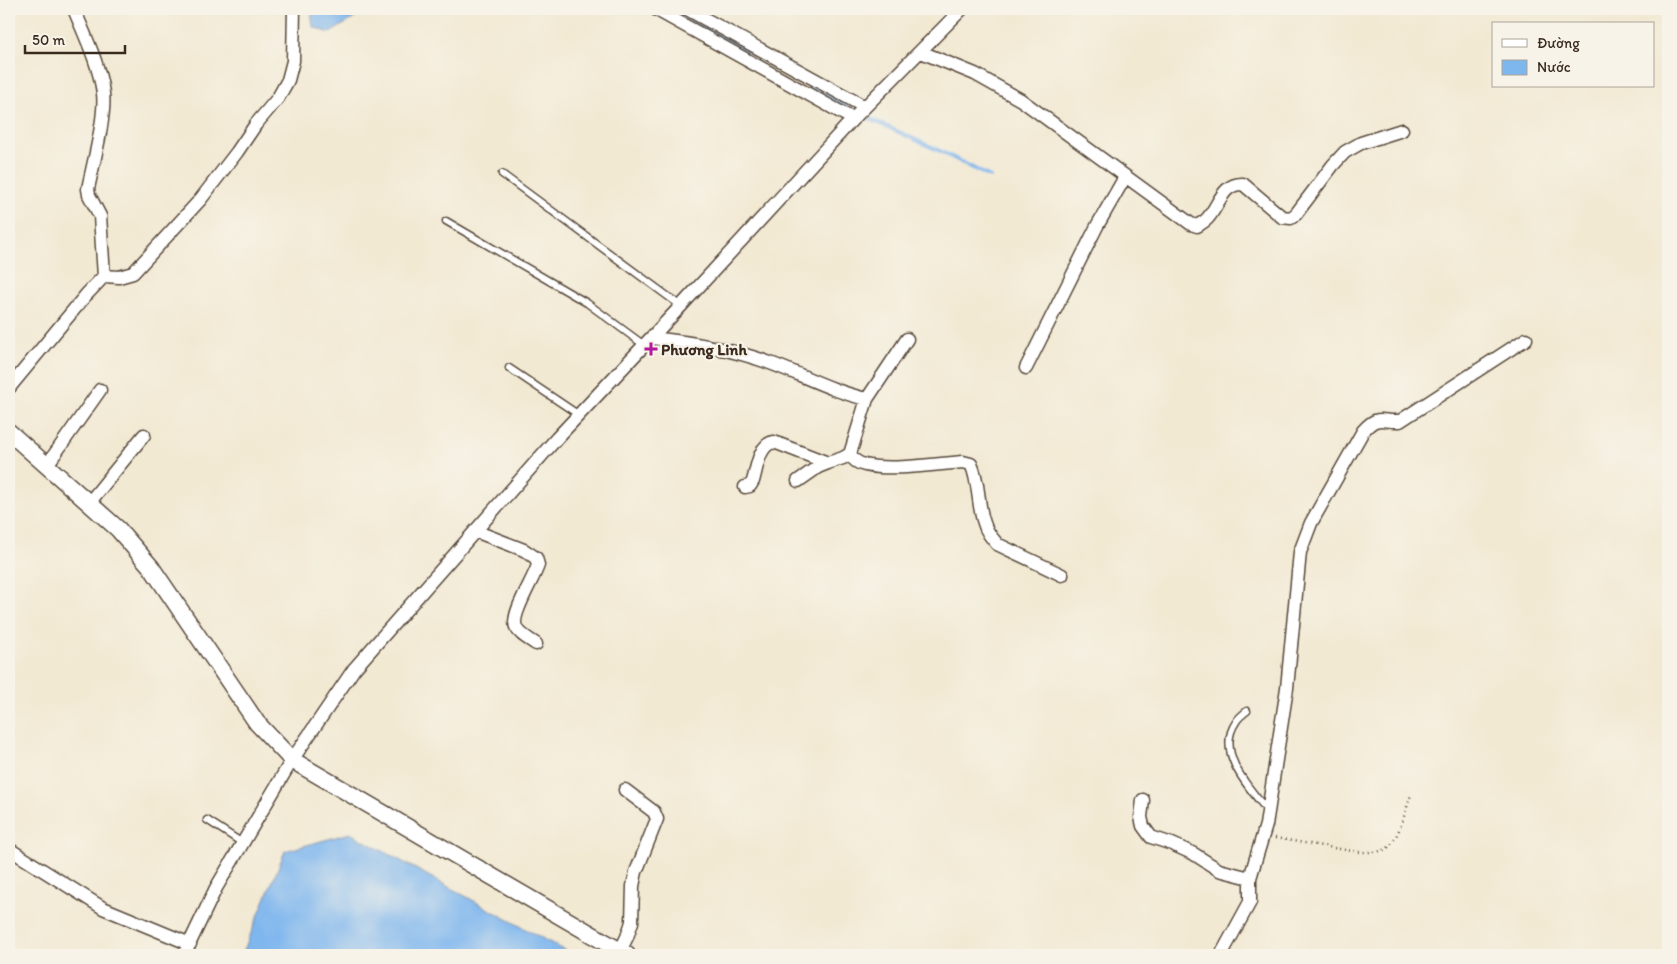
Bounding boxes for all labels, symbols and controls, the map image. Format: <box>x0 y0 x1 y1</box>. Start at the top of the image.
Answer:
scale bar <box>25 22 125 54</box>
legend <box>1492 22 1654 88</box>
text: 50 m <box>32 31 65 49</box>
text: Đường <box>1537 34 1580 52</box>
text: Nước <box>1537 58 1571 76</box>
place label: Phương Linh <box>661 340 747 360</box>
marker: Phương Linh <box>645 343 657 355</box>

